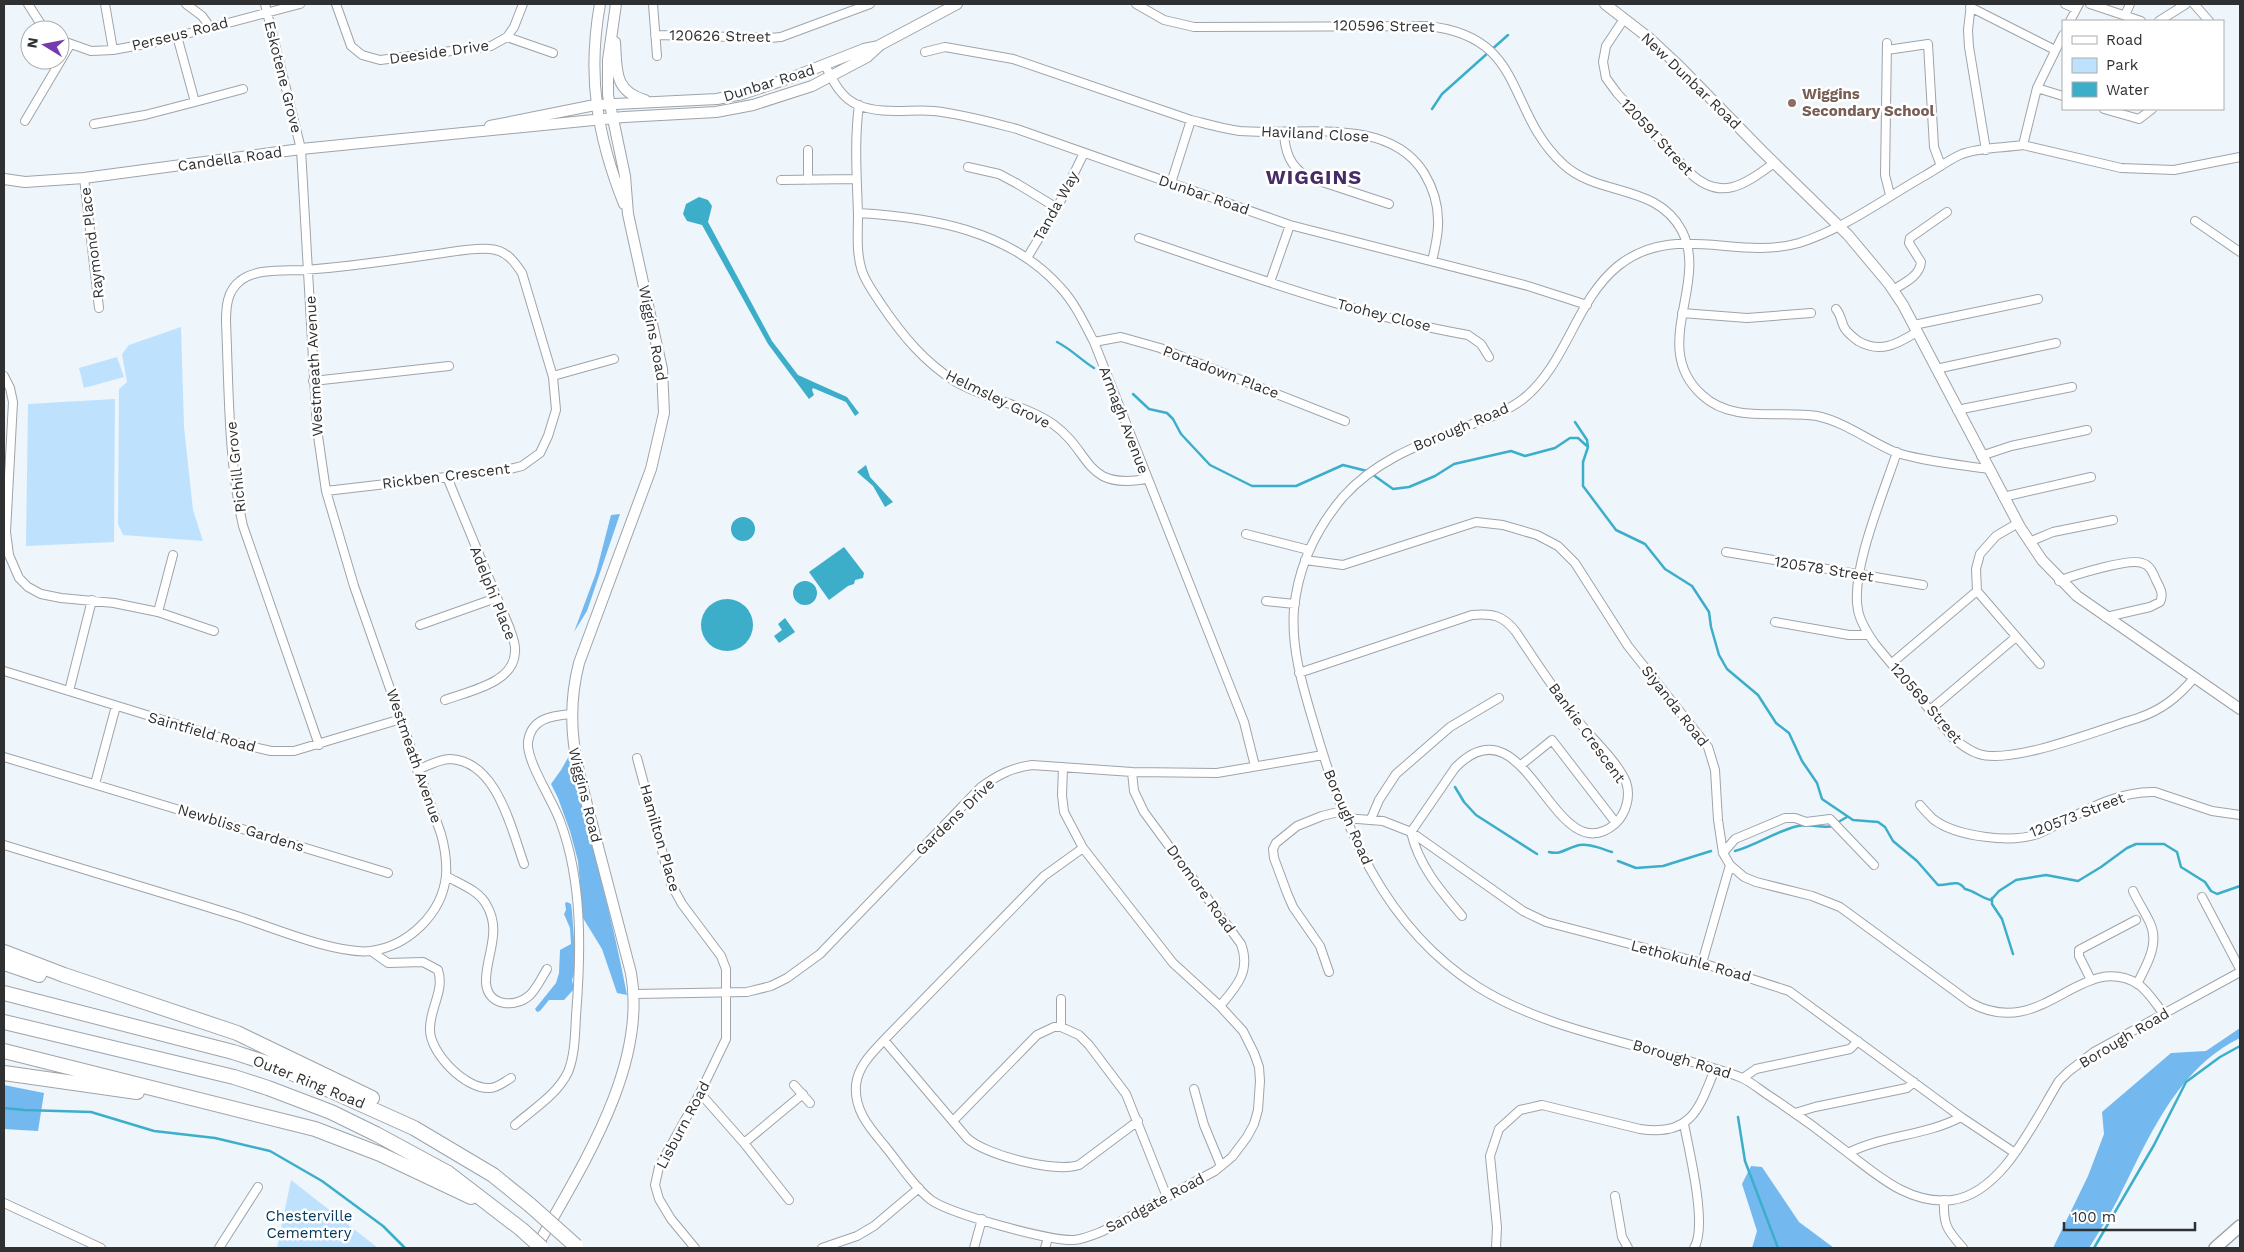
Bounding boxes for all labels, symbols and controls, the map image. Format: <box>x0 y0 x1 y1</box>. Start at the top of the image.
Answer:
street label: Perseus Road <box>130 13 230 55</box>
street label: 120596 Street <box>1333 16 1436 36</box>
street label: Eskotene Grove <box>260 19 306 135</box>
north arrow <box>20 20 70 70</box>
legend <box>2062 20 2224 110</box>
street label: 120626 Street <box>669 26 771 46</box>
street label: New Dunbar Road <box>1637 29 1745 133</box>
text: Road <box>2106 31 2143 49</box>
text: N <box>23 36 41 49</box>
street label: Deeside Drive <box>388 36 490 68</box>
text: Park <box>2106 56 2139 74</box>
street label: Dunbar Road <box>721 61 817 105</box>
text: Water <box>2106 81 2149 99</box>
place label: Wiggins Secondary School <box>1802 85 1935 120</box>
street label: 120591 Street <box>1617 95 1697 180</box>
marker: Wiggins Secondary School <box>1786 97 1798 109</box>
street label: Haviland Close <box>1260 122 1370 146</box>
street label: Candella Road <box>177 143 283 175</box>
district label: WIGGINS <box>1266 165 1362 189</box>
street label: Tanda Way <box>1029 168 1083 244</box>
street label: Dunbar Road <box>1156 171 1252 219</box>
street label: Raymond Place <box>76 186 108 300</box>
street label: Wiggins Road <box>635 284 671 382</box>
street label: Westmeath Avenue <box>301 295 327 437</box>
street label: Toohey Close <box>1335 295 1433 335</box>
street label: Portadown Place <box>1160 342 1282 402</box>
street label: Armagh Avenue <box>1095 364 1153 476</box>
street label: Helmsley Grove <box>943 366 1053 432</box>
street label: Borough Road <box>1411 399 1511 455</box>
street label: Richill Grove <box>222 421 250 513</box>
street label: Rickben Crescent <box>381 459 512 493</box>
street label: Adelphi Place <box>466 544 520 642</box>
street label: 120578 Street <box>1773 552 1876 586</box>
street label: 120569 Street <box>1886 659 1966 748</box>
street label: Siyanda Road <box>1638 662 1712 750</box>
street label: Bankie Crescent <box>1545 680 1630 787</box>
street label: Westmeath Avenue <box>383 686 445 826</box>
street label: Saintfield Road <box>146 708 258 756</box>
street label: Wiggins Road <box>565 746 605 844</box>
street label: Borough Road <box>1320 767 1376 867</box>
street label: Gardens Drive <box>912 775 998 859</box>
street label: Hamilton Place <box>636 782 684 894</box>
street label: 120573 Street <box>2027 788 2128 841</box>
street label: Newbliss Gardens <box>176 800 307 856</box>
street label: Dromore Road <box>1163 841 1239 937</box>
street label: Lethokuhle Road <box>1629 936 1753 986</box>
street label: Borough Road <box>2076 1004 2172 1072</box>
street label: Borough Road <box>1631 1035 1733 1083</box>
street label: Outer Ring Road <box>250 1051 368 1113</box>
street label: Lisburn Road <box>652 1078 714 1172</box>
street label: Sandgate Road <box>1102 1169 1208 1237</box>
scale bar <box>2064 1200 2195 1232</box>
park label: Chesterville Cememtery <box>266 1207 352 1242</box>
text: 100 m <box>2072 1208 2116 1226</box>

